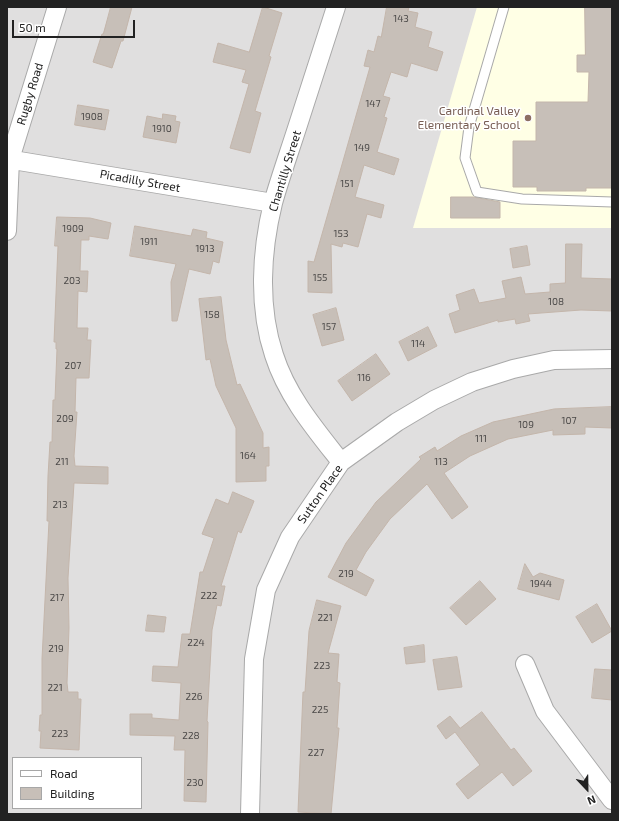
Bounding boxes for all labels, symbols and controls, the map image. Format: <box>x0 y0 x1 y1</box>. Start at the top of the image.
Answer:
scale bar <box>14 12 137 38</box>
house number: 143 <box>393 13 409 25</box>
text: 50 m <box>19 20 46 34</box>
street label: Rugby Road <box>14 61 46 127</box>
house number: 147 <box>365 98 381 110</box>
place label: Cardinal Valley Elementary School <box>418 104 520 132</box>
house number: 1908 <box>81 111 103 123</box>
marker: Cardinal Valley Elementary School <box>523 113 533 123</box>
house number: 1910 <box>152 123 172 135</box>
street label: Chantilly Street <box>266 129 304 213</box>
house number: 149 <box>354 142 370 154</box>
street label: Picadilly Street <box>99 167 181 195</box>
house number: 151 <box>340 178 354 190</box>
house number: 1909 <box>62 223 84 235</box>
house number: 153 <box>334 228 348 240</box>
house number: 1911 <box>140 236 158 248</box>
house number: 1913 <box>195 243 215 255</box>
house number: 155 <box>313 272 327 284</box>
house number: 203 <box>63 275 81 287</box>
house number: 108 <box>548 296 564 308</box>
house number: 158 <box>204 309 220 321</box>
house number: 157 <box>322 321 336 333</box>
house number: 114 <box>411 338 425 350</box>
house number: 207 <box>65 360 81 372</box>
house number: 116 <box>357 372 371 384</box>
house number: 209 <box>56 413 74 425</box>
house number: 107 <box>561 415 577 427</box>
house number: 109 <box>518 419 534 431</box>
house number: 111 <box>475 433 487 445</box>
house number: 164 <box>240 450 256 462</box>
house number: 211 <box>55 456 69 468</box>
house number: 113 <box>434 456 448 468</box>
street label: Sutton Place <box>294 462 346 526</box>
house number: 213 <box>52 499 68 511</box>
house number: 219 <box>338 568 354 580</box>
house number: 1944 <box>530 578 552 590</box>
house number: 222 <box>201 590 217 602</box>
house number: 217 <box>50 592 64 604</box>
house number: 221 <box>317 612 333 624</box>
house number: 224 <box>187 637 205 649</box>
house number: 219 <box>48 643 64 655</box>
house number: 223 <box>314 660 330 672</box>
house number: 221 <box>47 682 63 694</box>
house number: 226 <box>186 691 202 703</box>
house number: 225 <box>312 704 328 716</box>
house number: 223 <box>52 728 68 740</box>
house number: 228 <box>182 730 200 742</box>
house number: 227 <box>308 747 324 759</box>
legend <box>12 757 142 809</box>
text: Road <box>50 766 78 780</box>
north arrow <box>567 769 607 809</box>
house number: 230 <box>186 777 204 789</box>
text: Building <box>50 786 94 800</box>
text: N <box>586 793 598 808</box>

